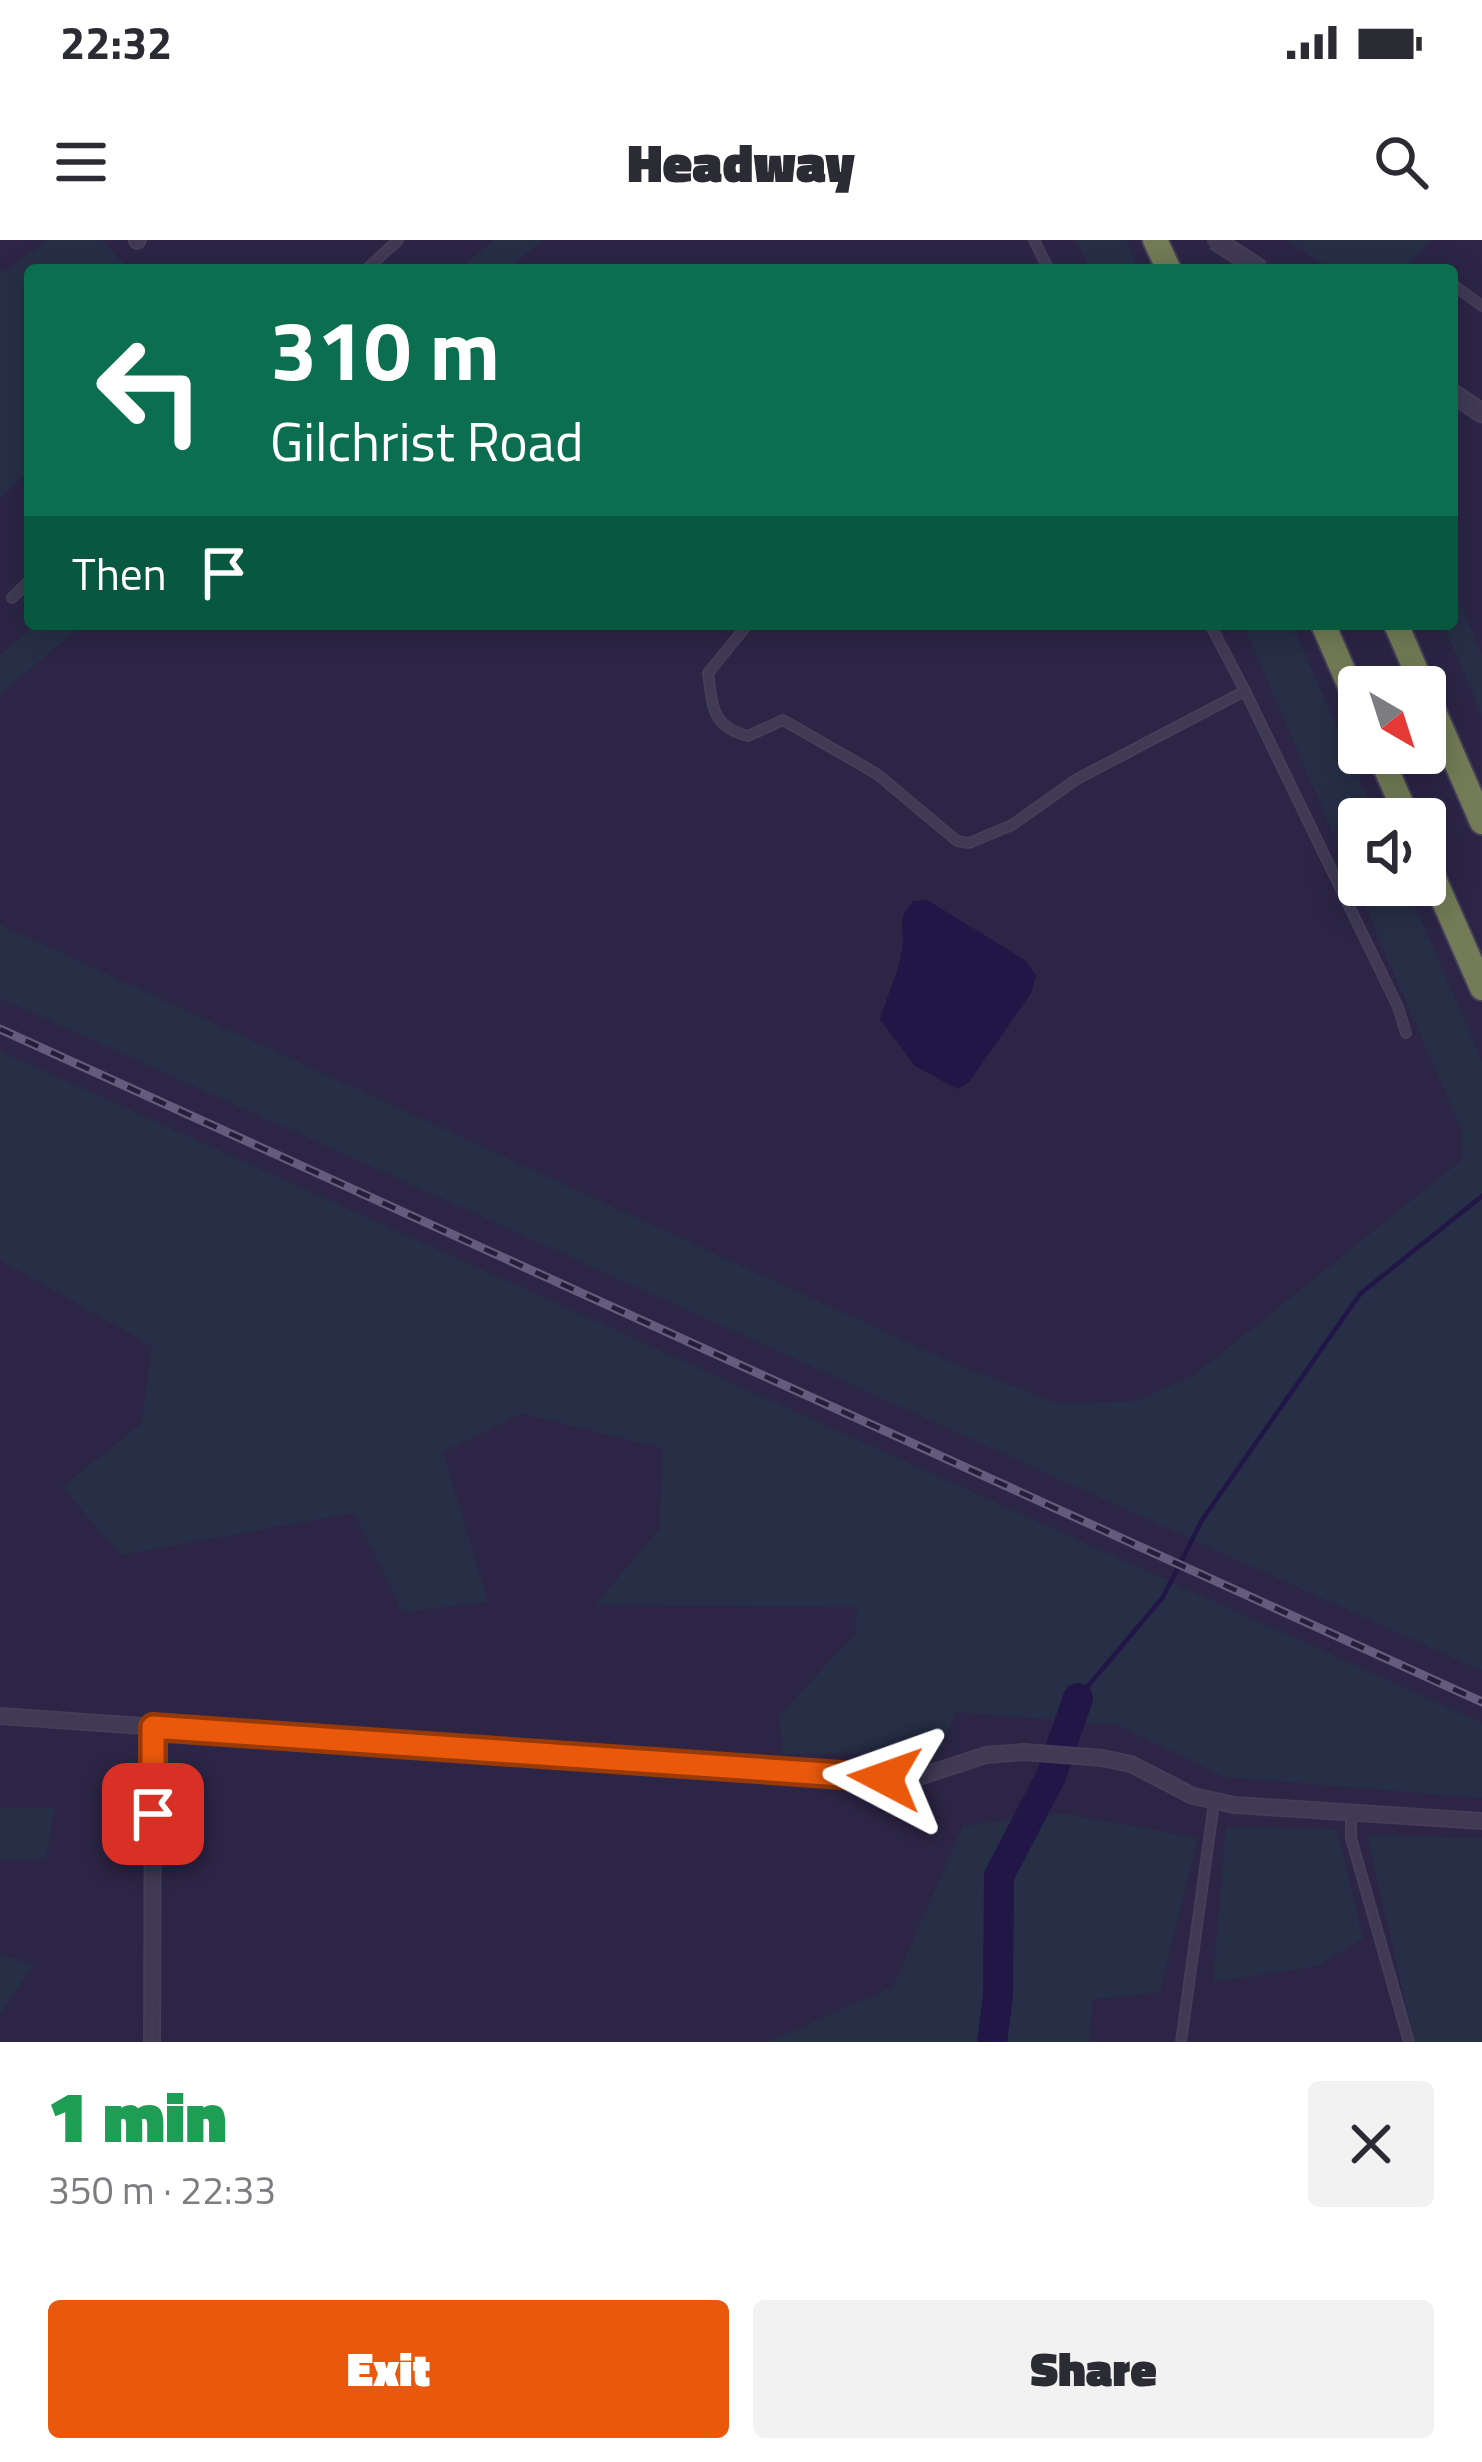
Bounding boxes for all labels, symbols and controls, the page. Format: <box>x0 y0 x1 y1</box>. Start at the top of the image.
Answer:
text: 22:32 <box>60 8 172 76</box>
text: Headway <box>627 121 855 203</box>
icon: menu <box>48 129 114 195</box>
icon: search <box>1368 129 1434 195</box>
text: 310 m <box>270 285 500 413</box>
icon: left <box>72 312 228 468</box>
text: Gilchrist Road <box>270 400 583 482</box>
text: Then <box>72 539 167 607</box>
icon: arrive <box>191 540 257 606</box>
north arrow <box>1338 666 1446 774</box>
map controls <box>1338 666 1446 906</box>
button: sound <box>1338 798 1446 906</box>
position arrow <box>822 1715 948 1841</box>
pin <box>102 1763 204 1865</box>
icon: arrive <box>120 1781 186 1847</box>
text: 1 min <box>48 2060 227 2170</box>
button: close <box>1308 2081 1434 2207</box>
text: 350 m · 22:33 <box>48 2160 276 2219</box>
button: Exit <box>48 2300 729 2438</box>
button: Share <box>753 2300 1434 2438</box>

